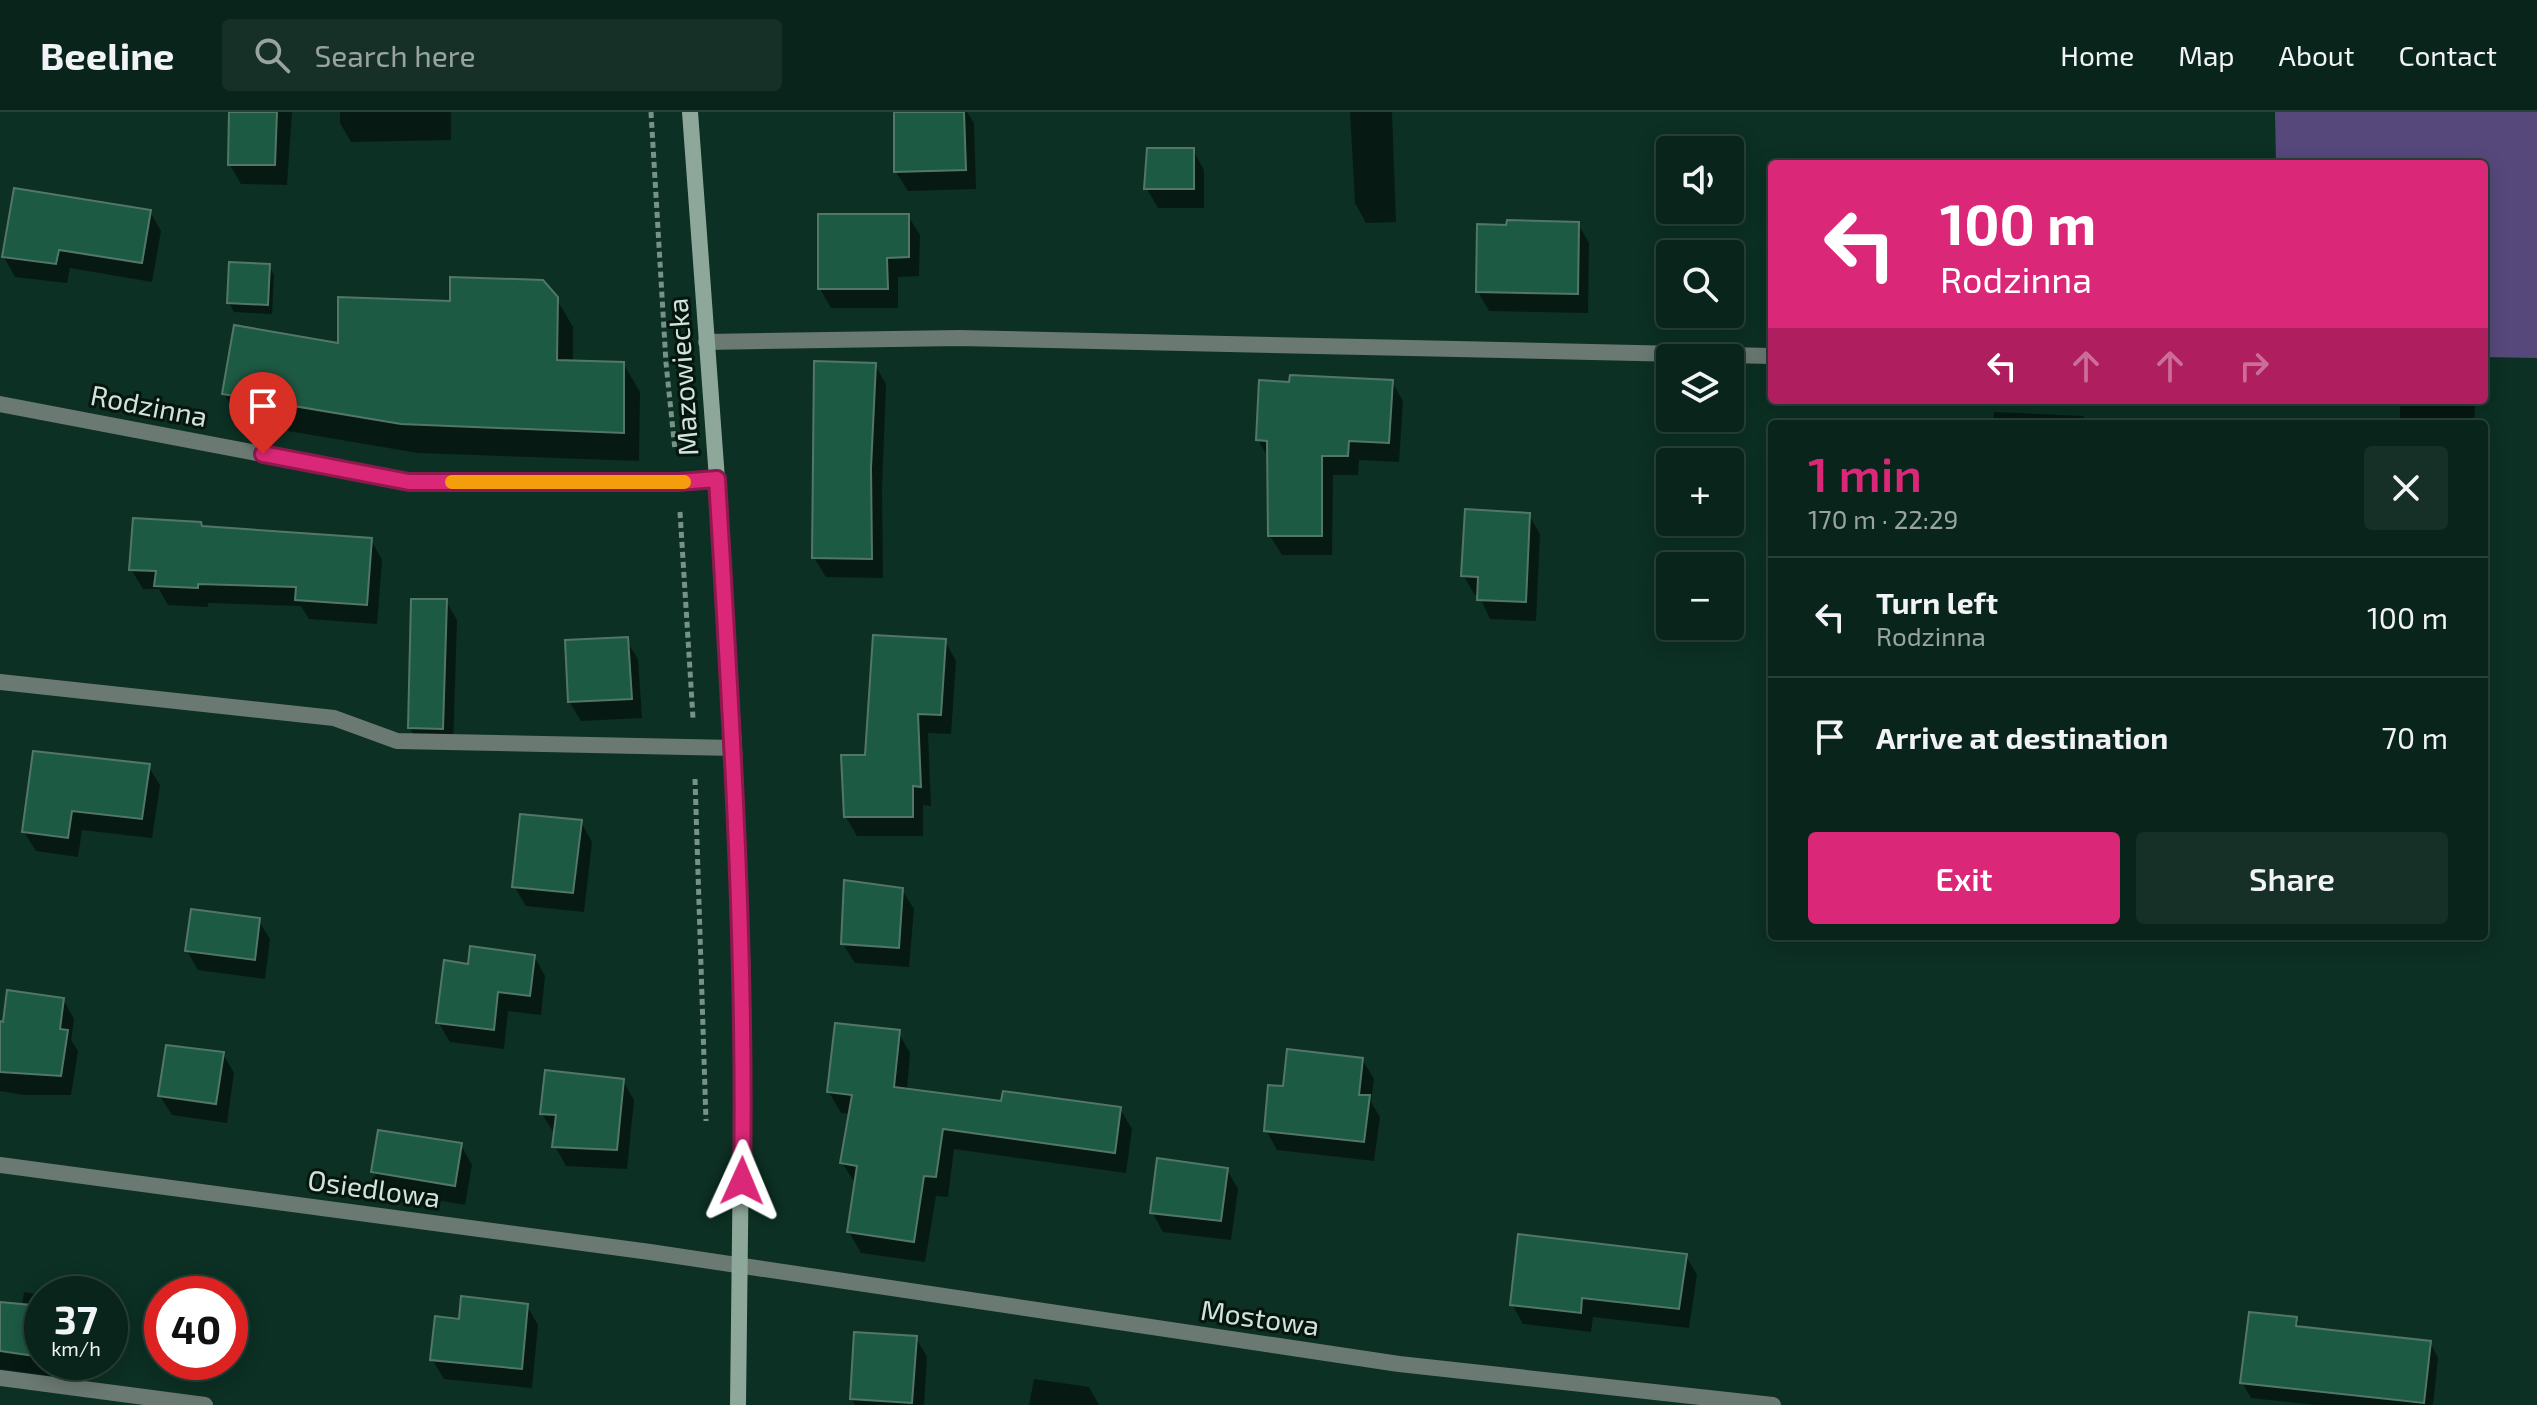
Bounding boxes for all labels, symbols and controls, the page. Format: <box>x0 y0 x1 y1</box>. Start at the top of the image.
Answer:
search box <box>222 19 782 91</box>
text: Beeline <box>40 32 174 78</box>
icon: search <box>250 33 294 77</box>
text: Search here <box>314 37 476 73</box>
text: Home <box>2060 38 2134 72</box>
text: Map <box>2178 38 2235 72</box>
text: About <box>2279 38 2354 72</box>
text: Contact <box>2398 38 2497 72</box>
map controls <box>1656 136 1744 640</box>
button: sound <box>1656 136 1744 224</box>
text: 100 m <box>1940 189 2096 256</box>
icon: left <box>1808 192 1912 296</box>
button: search <box>1656 240 1744 328</box>
text: Rodzinna <box>1940 257 2092 300</box>
street label: Mazowiecka <box>660 297 704 457</box>
button: layers <box>1656 344 1744 432</box>
icon: left <box>1980 344 2024 388</box>
icon: ahead <box>2064 344 2108 388</box>
icon: ahead <box>2148 344 2192 388</box>
icon: right <box>2232 344 2276 388</box>
pin <box>229 372 297 454</box>
street label: Rodzinna <box>88 377 210 433</box>
icon: arrive <box>241 384 285 428</box>
text: 1 min <box>1808 444 1922 502</box>
button: close <box>2364 446 2448 530</box>
button: + <box>1656 448 1744 536</box>
text: 170 m · 22:29 <box>1808 503 1959 534</box>
button: − <box>1656 552 1744 640</box>
text: Turn left <box>1876 584 1998 620</box>
icon: left <box>1808 595 1852 639</box>
text: 100 m <box>2367 599 2448 635</box>
text: Rodzinna <box>1876 620 1986 651</box>
icon: arrive <box>1808 715 1852 759</box>
text: Arrive at destination <box>1876 719 2168 755</box>
text: 70 m <box>2382 719 2448 755</box>
button: Exit <box>1808 832 2120 924</box>
button: Share <box>2136 832 2448 924</box>
position arrow <box>700 1139 784 1223</box>
street label: Osiedlowa <box>306 1162 443 1214</box>
speed limit sign: 40 <box>144 1276 248 1380</box>
street label: Mostowa <box>1199 1292 1322 1342</box>
text: 37 <box>54 1294 98 1342</box>
text: km/h <box>51 1336 101 1360</box>

